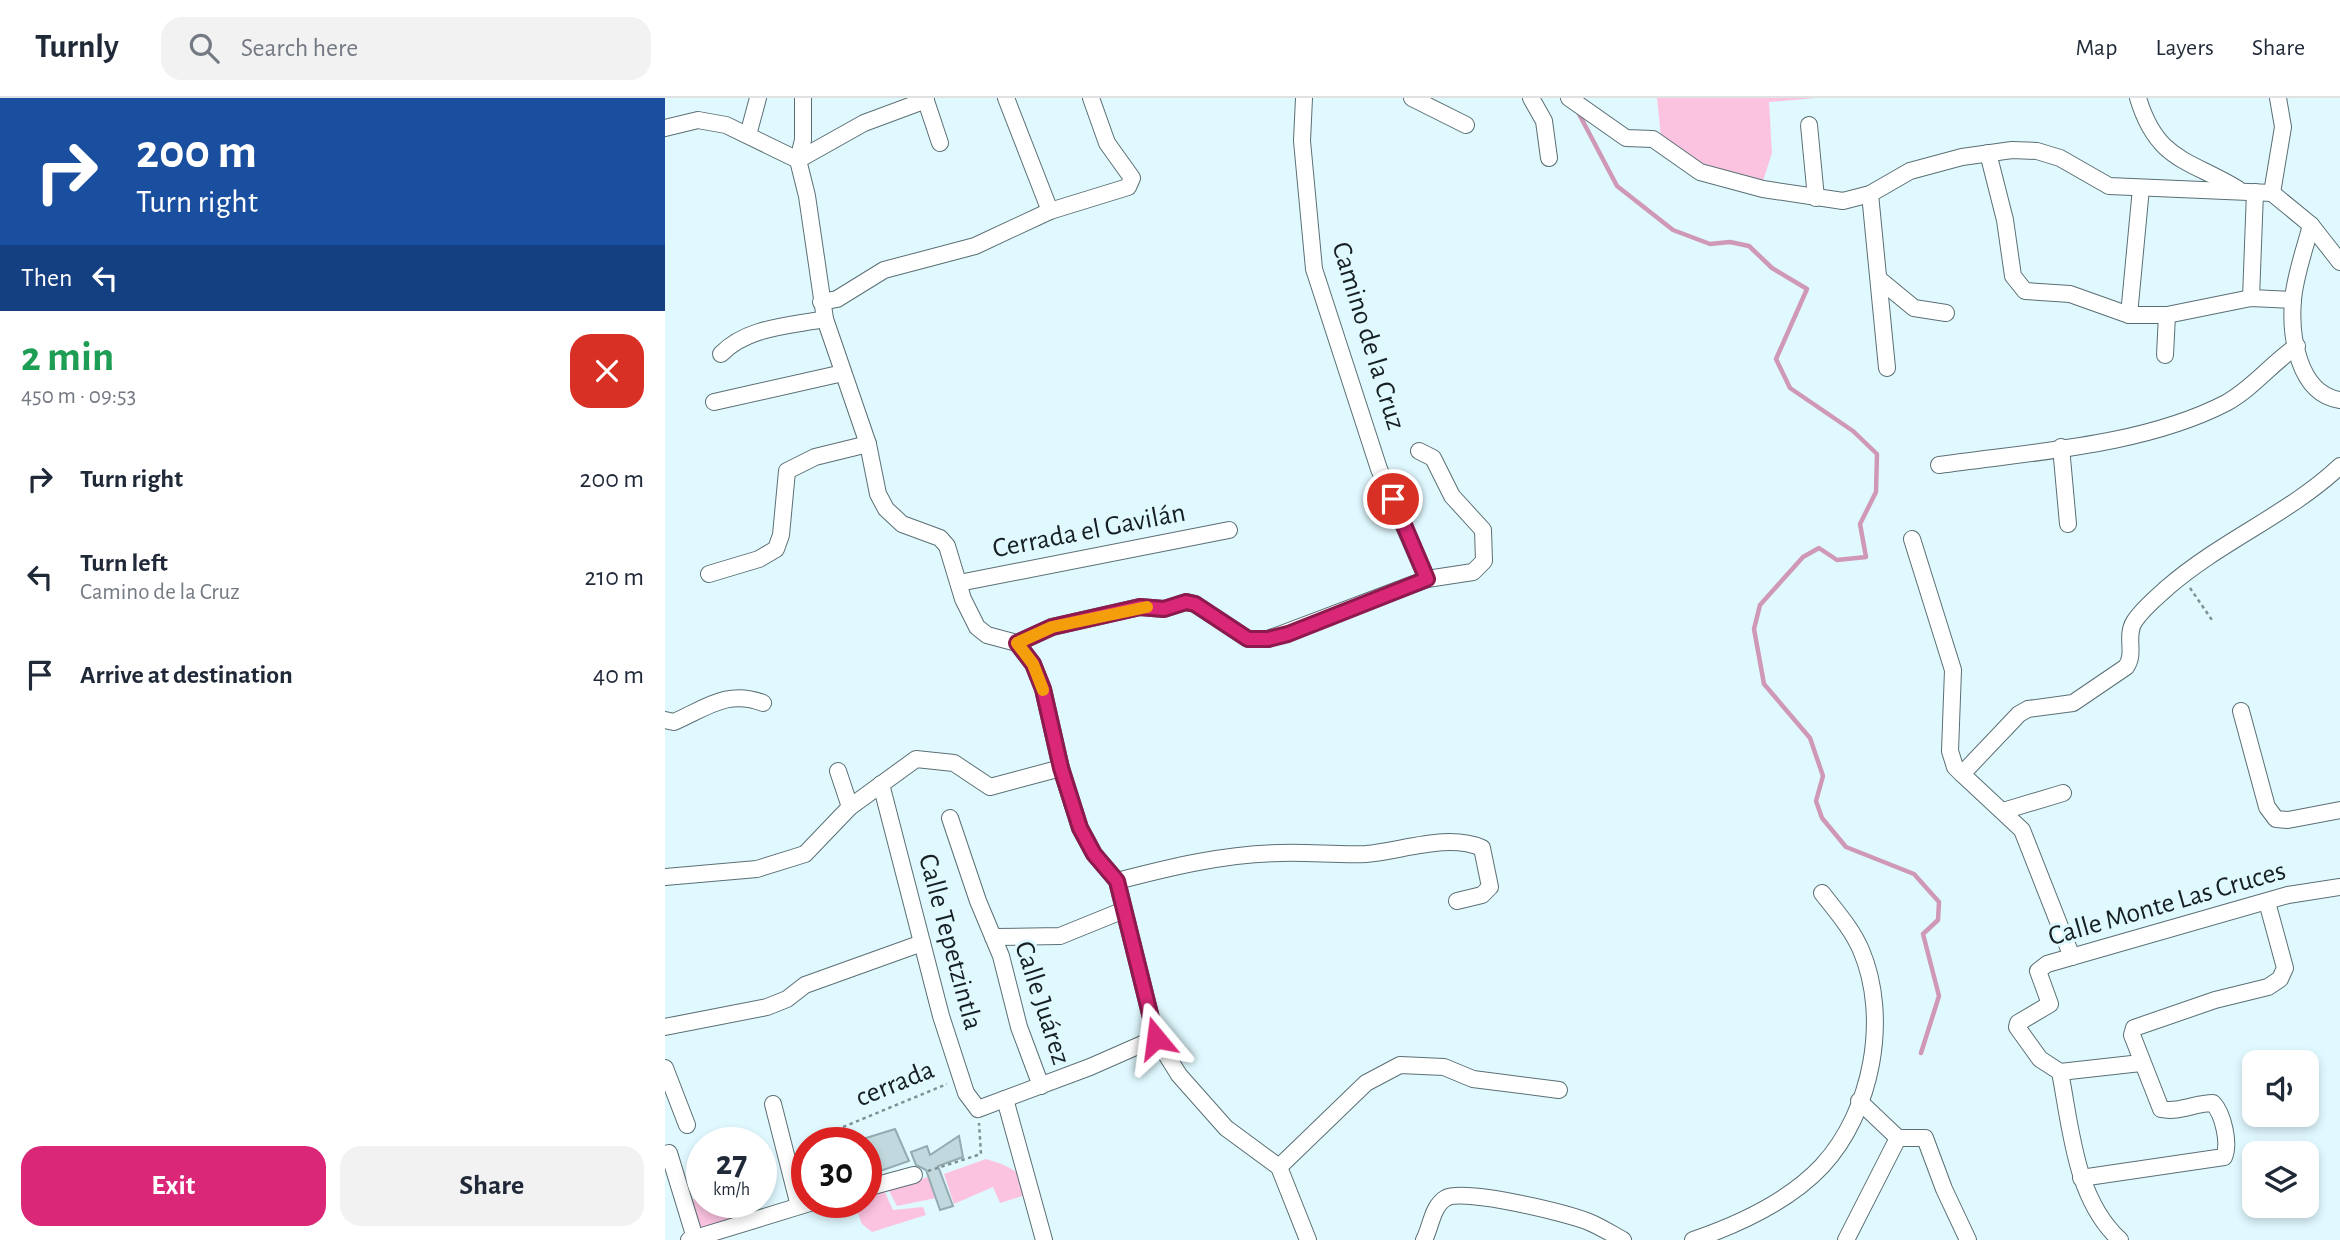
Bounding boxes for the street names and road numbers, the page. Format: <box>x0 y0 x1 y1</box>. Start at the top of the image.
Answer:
street label: Camino de la Cruz <box>1326 239 1410 433</box>
street label: Cerrada el Gavilán <box>990 499 1188 563</box>
street label: Calle Tepetzintla <box>913 851 987 1033</box>
street label: Calle Monte Las Cruces <box>2045 857 2289 951</box>
street label: Calle Juárez <box>1009 938 1075 1068</box>
street label: cerrada <box>852 1056 938 1112</box>

